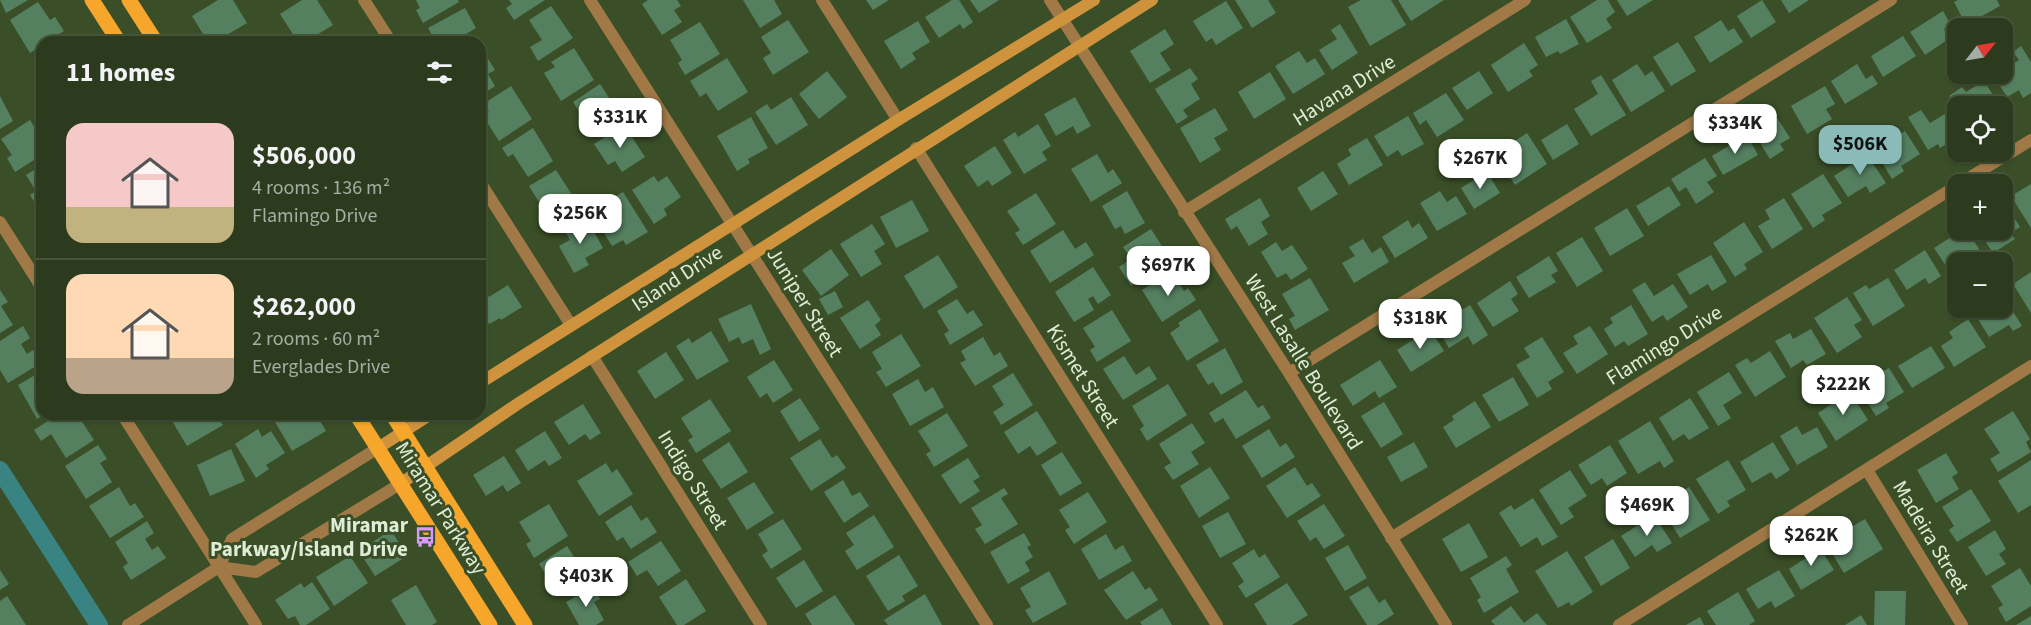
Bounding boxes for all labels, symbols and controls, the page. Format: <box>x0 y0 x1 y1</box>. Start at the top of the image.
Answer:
north arrow <box>1947 18 2013 84</box>
map controls <box>1947 18 2013 318</box>
street label: Havana Drive <box>1287 47 1401 133</box>
text: 11 homes <box>66 54 175 91</box>
icon: filters <box>423 56 456 89</box>
button: locate <box>1947 96 2013 162</box>
pin: $331K <box>578 98 662 149</box>
text: $331K <box>593 103 647 131</box>
pin: $334K <box>1693 104 1777 155</box>
text: $334K <box>1708 109 1762 137</box>
pin: $506K <box>1818 125 1902 176</box>
text: $506K <box>1833 130 1887 158</box>
text: $506,000 <box>252 137 356 174</box>
pin: $267K <box>1438 139 1522 190</box>
text: $267K <box>1453 144 1507 172</box>
icon: home <box>114 147 186 219</box>
text: 4 rooms · 136 m² <box>252 174 390 202</box>
button: + <box>1947 174 2013 240</box>
pin: $256K <box>538 194 622 245</box>
text: $256K <box>553 199 607 227</box>
text: Flamingo Drive <box>252 202 378 230</box>
street label: Island Drive <box>626 237 728 319</box>
street label: Juniper Street <box>759 241 851 363</box>
pin: $697K <box>1126 246 1210 297</box>
text: $697K <box>1141 251 1195 279</box>
button: − <box>1947 252 2013 318</box>
street label: West Lasalle Boulevard <box>1238 268 1370 456</box>
text: $262,000 <box>252 288 356 325</box>
street label: Flamingo Drive <box>1600 297 1728 393</box>
icon: home <box>114 298 186 370</box>
pin: $318K <box>1378 299 1462 350</box>
text: $318K <box>1393 304 1447 332</box>
street label: Kismet Street <box>1039 318 1127 434</box>
text: 2 rooms · 60 m² <box>252 325 380 353</box>
text: Everglades Drive <box>252 353 390 381</box>
pin: $222K <box>1801 365 1885 416</box>
text: $222K <box>1816 370 1870 398</box>
street label: Indigo Street <box>651 424 735 536</box>
street label: Miramar Parkway <box>388 436 494 580</box>
street label: Madeira Street <box>1885 475 1977 599</box>
pin: $469K <box>1605 486 1689 537</box>
text: $469K <box>1620 491 1674 519</box>
place label: Miramar Parkway/Island Drive <box>210 510 409 564</box>
pin: $262K <box>1769 516 1853 567</box>
text: $262K <box>1784 521 1838 549</box>
bus stop icon: Miramar Parkway/Island Drive <box>413 525 437 549</box>
pin: $403K <box>544 557 628 608</box>
text: $403K <box>559 562 613 590</box>

